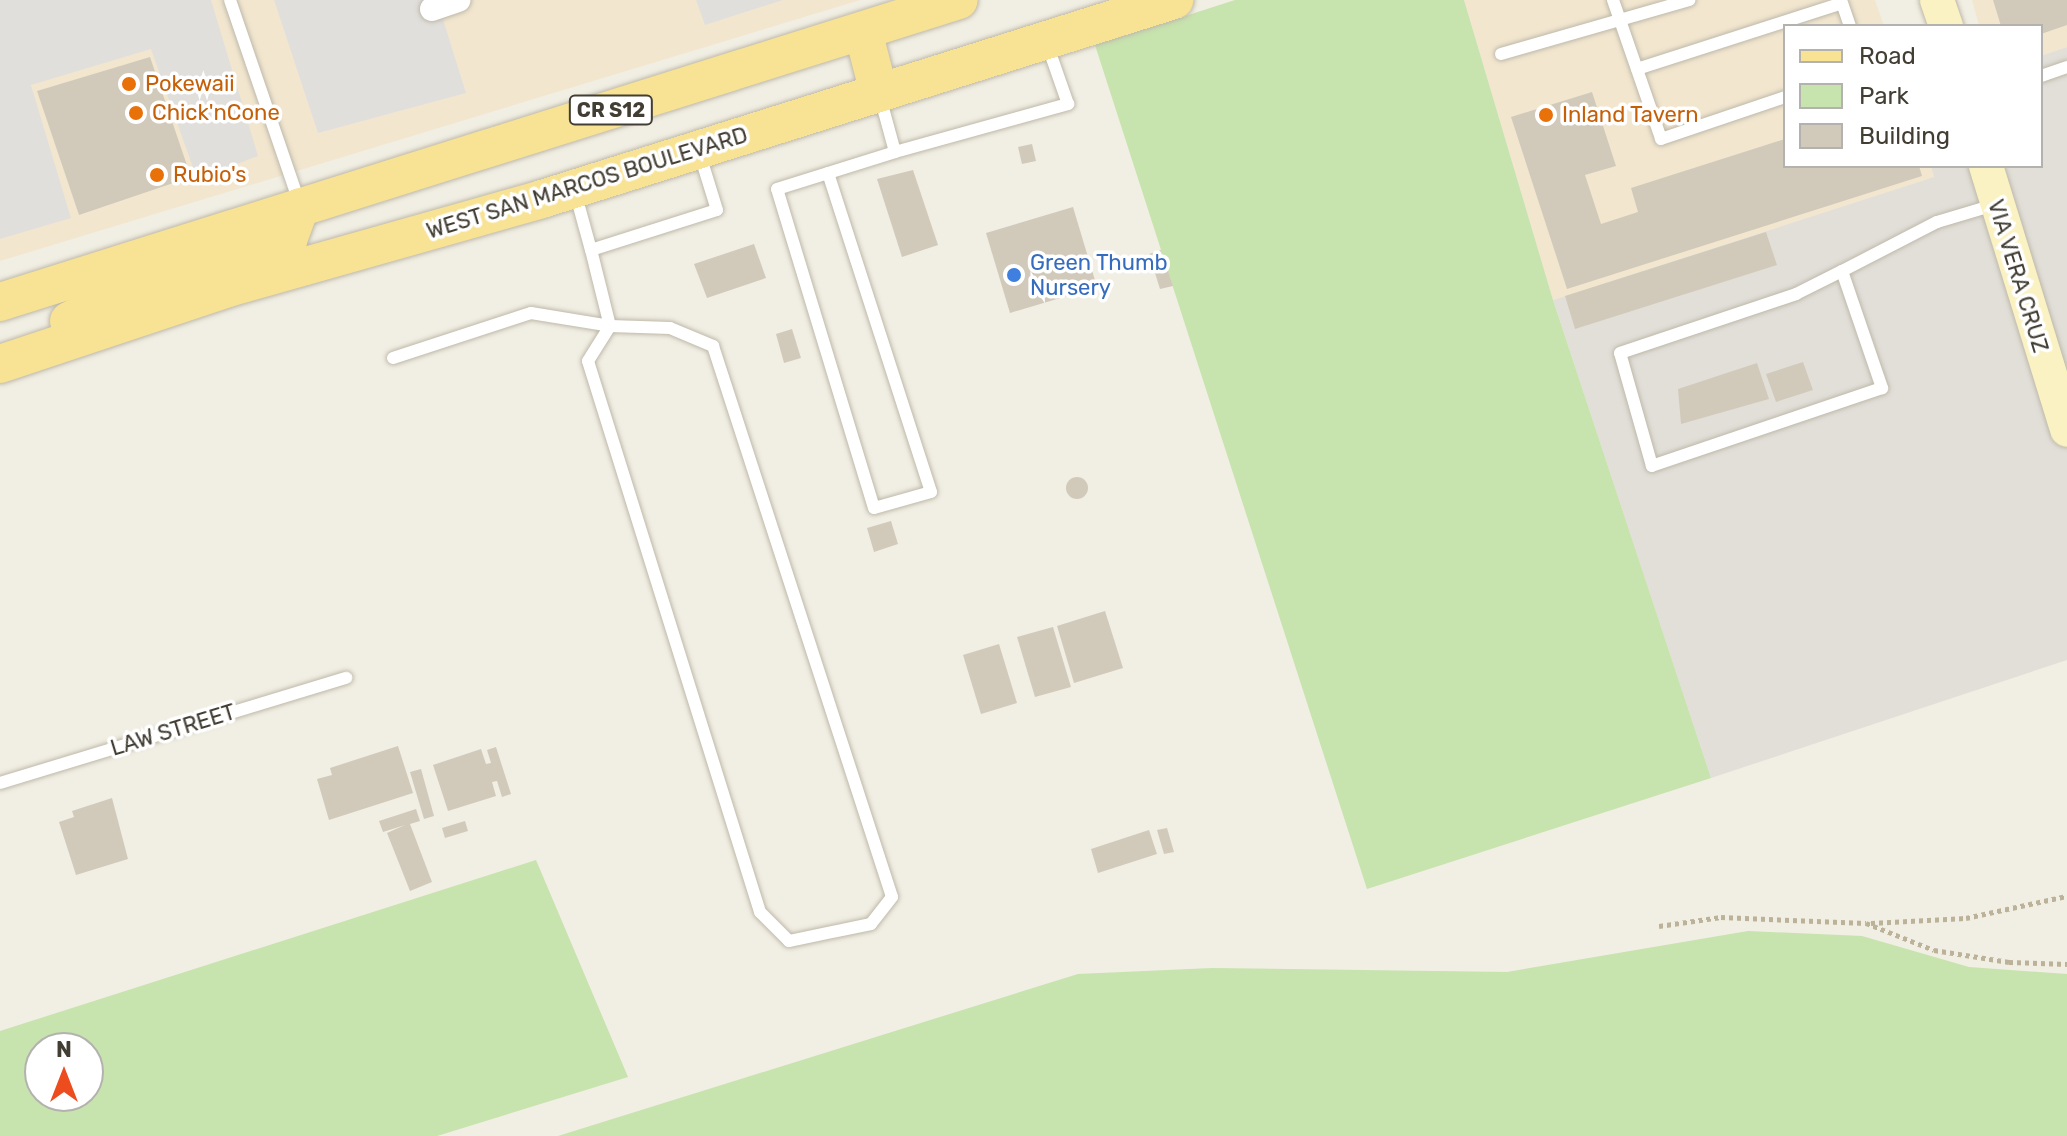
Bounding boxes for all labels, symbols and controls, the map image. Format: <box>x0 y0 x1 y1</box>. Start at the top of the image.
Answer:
legend <box>1783 24 2043 168</box>
text: Road <box>1859 42 1916 70</box>
place label: Pokewaii <box>145 71 235 97</box>
marker: Pokewaii <box>120 75 138 93</box>
text: Park <box>1859 82 1909 110</box>
road number: CR S12 <box>567 94 655 126</box>
place label: Chick'nCone <box>152 100 280 126</box>
place label: Inland Tavern <box>1562 102 1699 128</box>
marker: Chick'nCone <box>127 104 145 122</box>
marker: Inland Tavern <box>1537 106 1555 124</box>
street label: WEST SAN MARCOS BOULEVARD <box>423 121 751 245</box>
text: Building <box>1859 122 1950 150</box>
place label: Rubio's <box>173 162 247 188</box>
marker: Rubio's <box>148 166 166 184</box>
street label: VIA VERA CRUZ <box>1982 195 2054 357</box>
place label: Green Thumb Nursery <box>1030 249 1168 300</box>
marker: Green Thumb Nursery <box>1005 266 1023 284</box>
street label: LAW STREET <box>107 698 239 762</box>
north arrow <box>24 1032 104 1112</box>
text: N <box>56 1036 72 1063</box>

